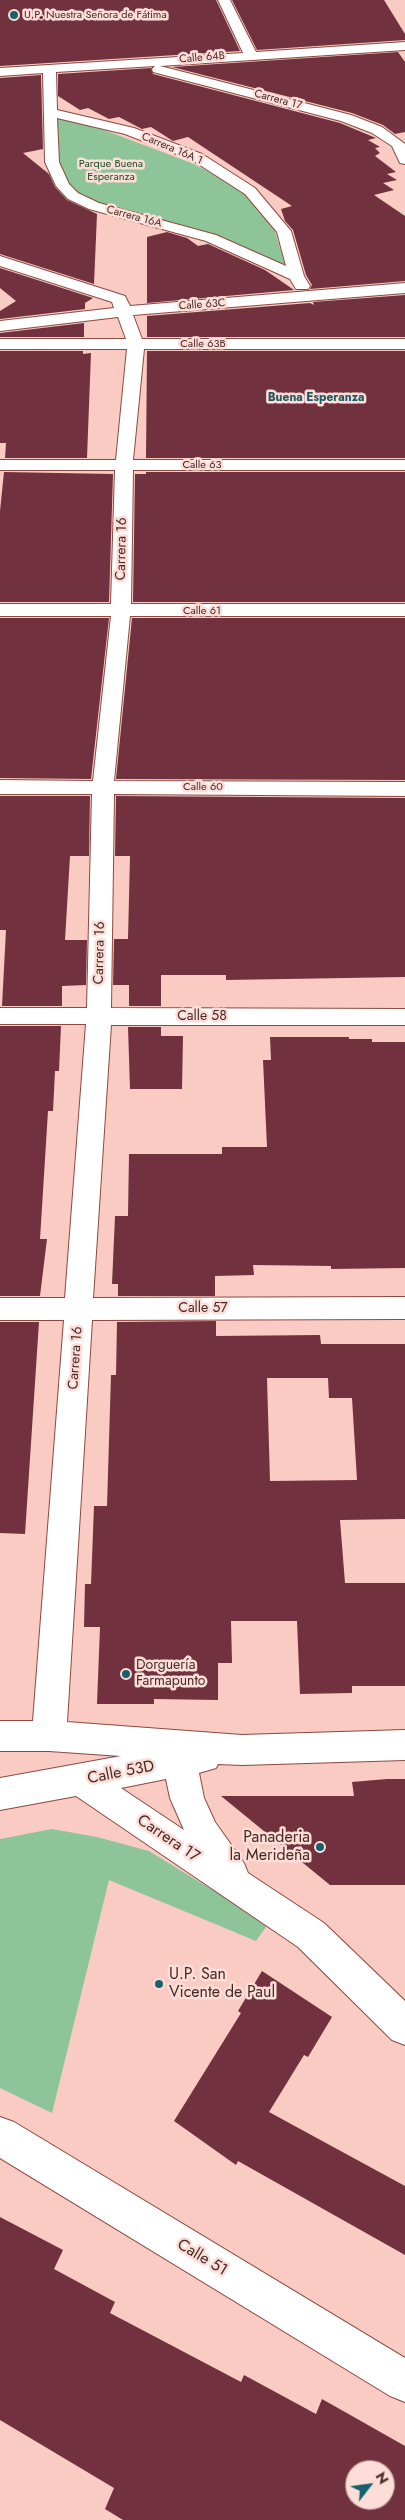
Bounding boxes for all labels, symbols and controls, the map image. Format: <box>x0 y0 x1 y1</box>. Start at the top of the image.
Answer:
place label: U.P. Nuestra Señora de Fátima <box>24 8 167 22</box>
marker: U.P. Nuestra Señora de Fátima <box>8 9 20 21</box>
street label: Calle 64B <box>179 49 225 67</box>
street label: Carrera 17 <box>253 87 303 113</box>
street label: Carrera 16A 1 <box>139 130 205 168</box>
park label: Parque Buena Esperanza <box>79 157 143 183</box>
street label: Carrera 16A <box>105 203 163 231</box>
street label: Calle 63C <box>178 297 226 313</box>
street label: Calle 63B <box>180 337 226 351</box>
district label: Buena Esperanza <box>268 391 364 405</box>
street label: Calle 63 <box>182 458 222 472</box>
street label: Carrera 16 <box>113 517 131 581</box>
street label: Calle 61 <box>183 604 221 618</box>
street label: Calle 60 <box>183 780 223 794</box>
street label: Carrera 16 <box>91 921 109 985</box>
street label: Calle 58 <box>177 1009 227 1025</box>
street label: Calle 57 <box>178 1301 228 1317</box>
street label: Carrera 16 <box>65 1326 87 1390</box>
place label: Dorguería Farmapunto <box>136 1658 205 1690</box>
marker: Dorguería Farmapunto <box>120 1668 132 1680</box>
street label: Calle 53D <box>86 1757 156 1789</box>
street label: Carrera 17 <box>133 1811 203 1867</box>
place label: Panaderia la Merideña <box>230 1828 310 1866</box>
marker: Panaderia la Merideña <box>314 1841 326 1853</box>
place label: U.P. San Vicente de Paul <box>169 1965 275 2003</box>
marker: U.P. San Vicente de Paul <box>153 1978 165 1990</box>
street label: Calle 51 <box>173 2236 231 2280</box>
north arrow <box>345 2460 395 2510</box>
text: N <box>371 2468 394 2488</box>

